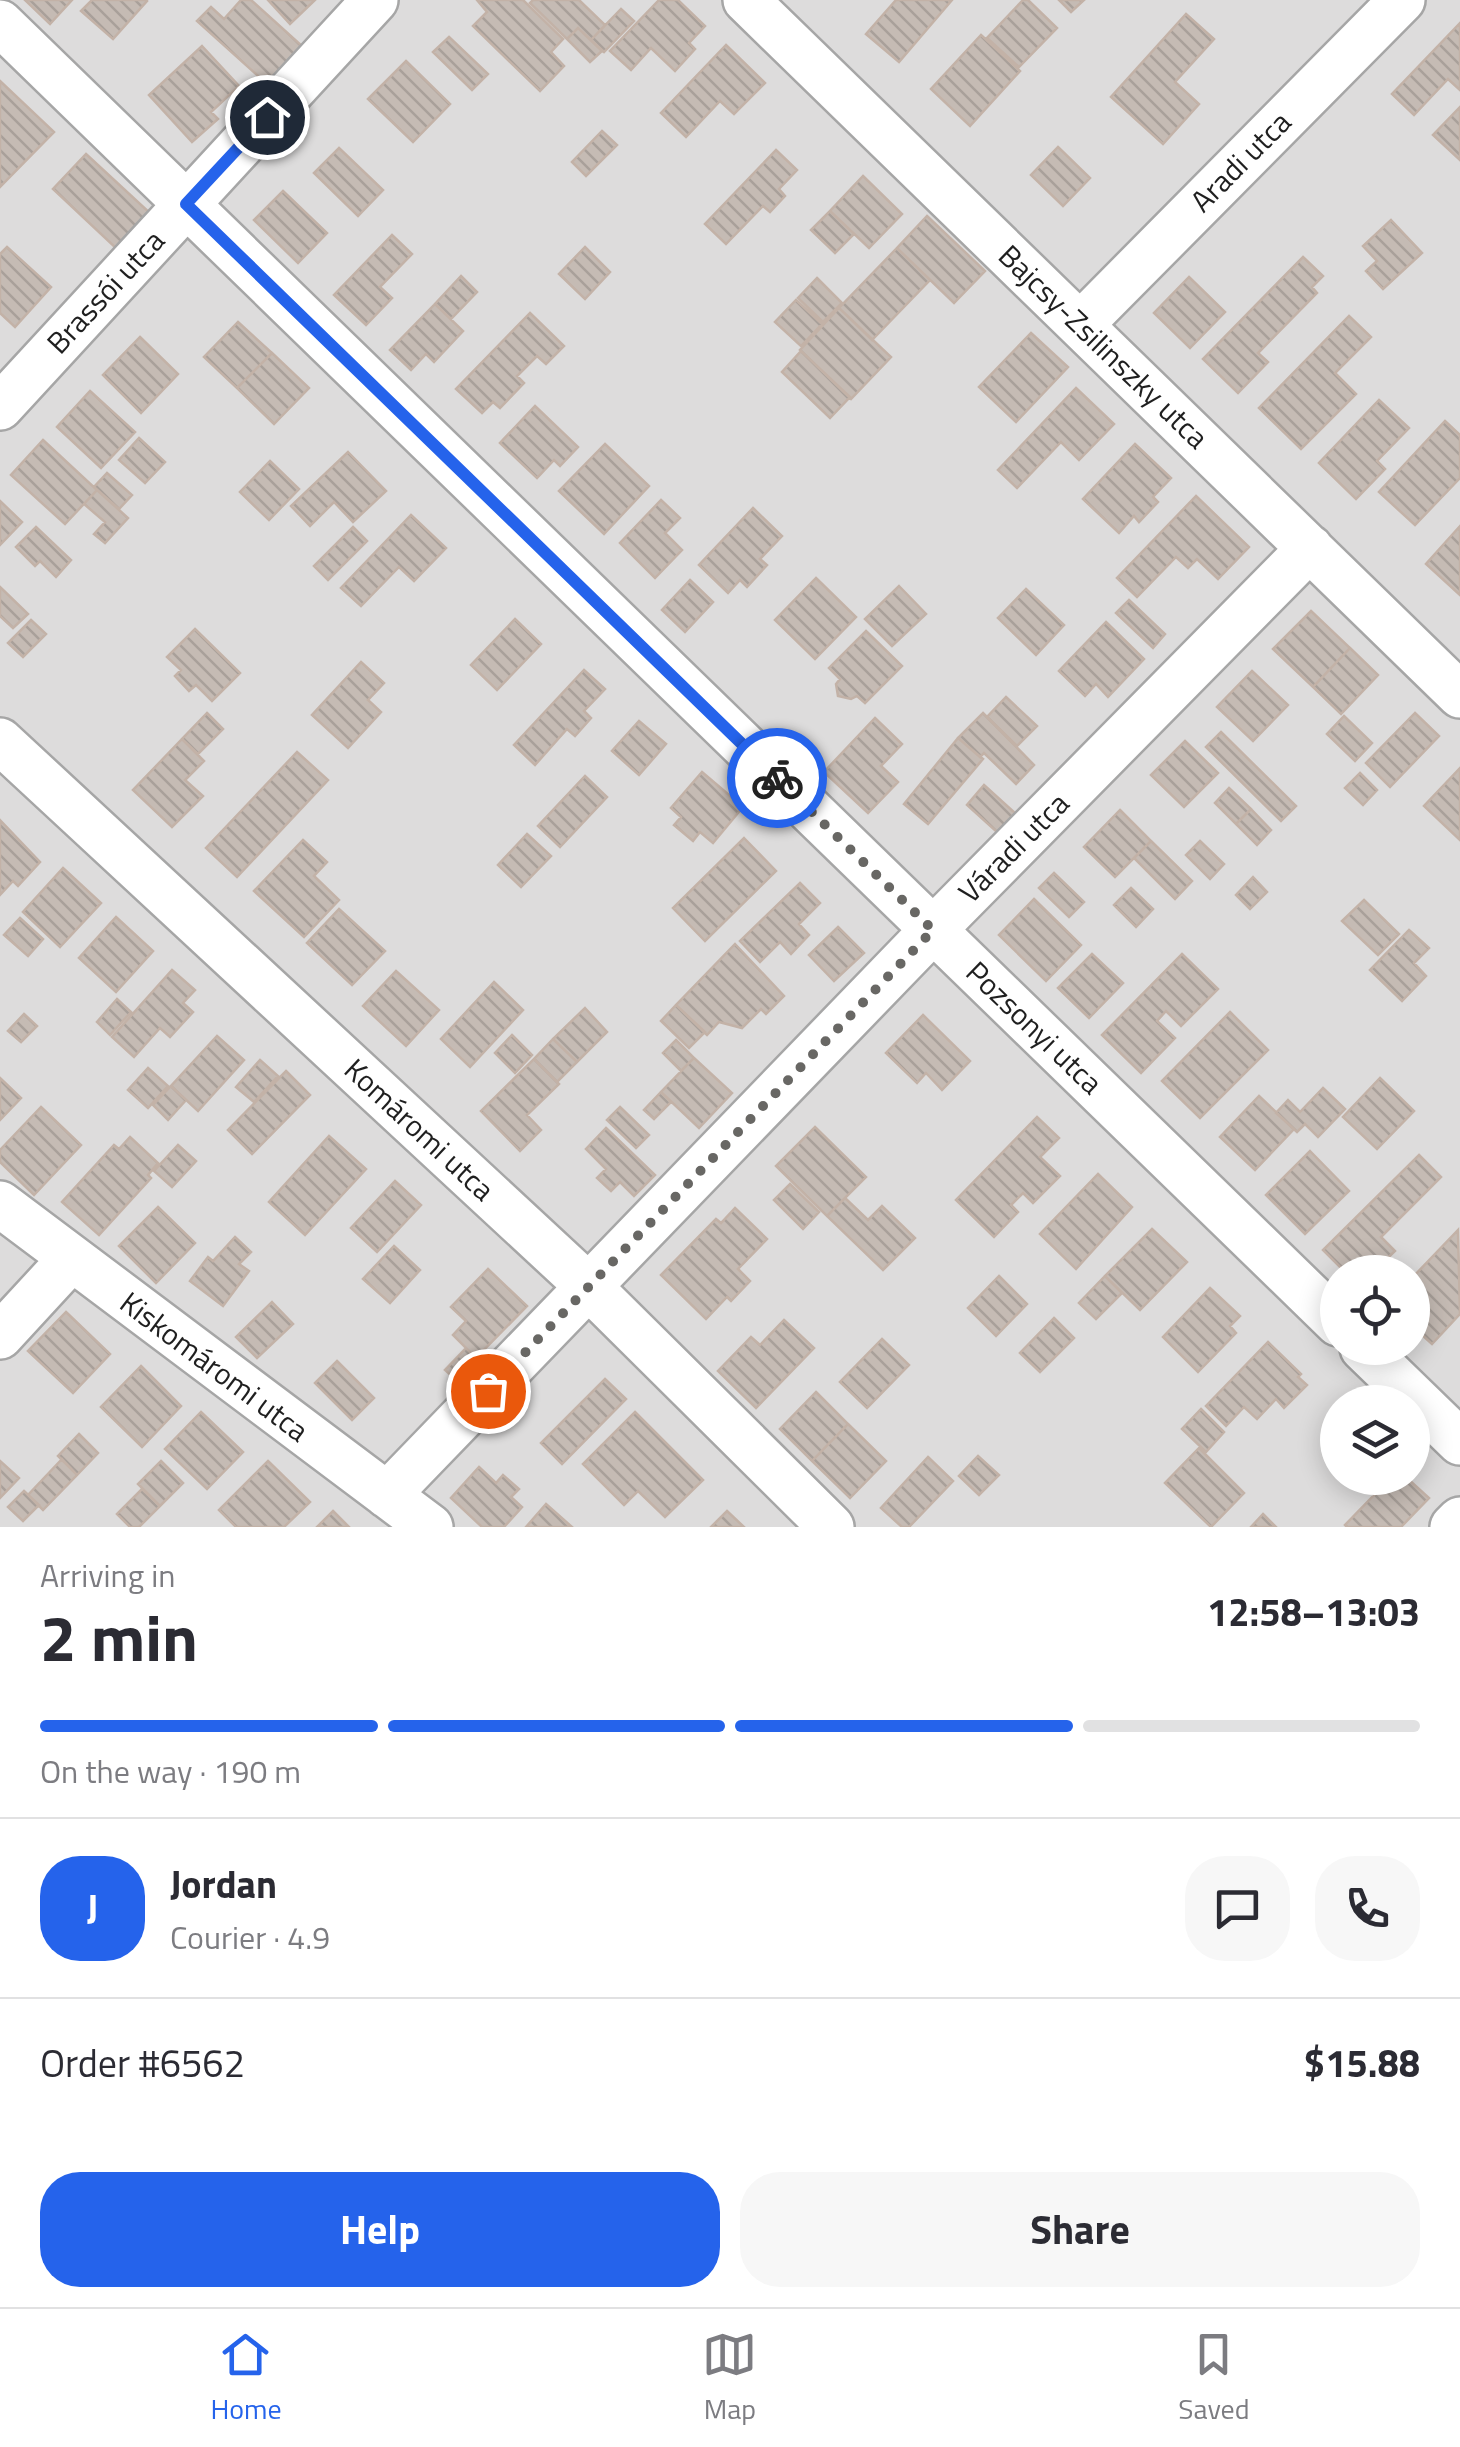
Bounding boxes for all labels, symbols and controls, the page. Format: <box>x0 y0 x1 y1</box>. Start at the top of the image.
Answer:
pin <box>225 75 310 160</box>
icon: home <box>240 90 295 145</box>
street label: Aradi utca <box>1179 100 1301 222</box>
street label: Brassói utca <box>35 219 175 364</box>
street label: Bajcsy-Zsilinszky utca <box>988 233 1219 459</box>
courier <box>727 728 827 828</box>
icon: bike <box>750 751 805 806</box>
street label: Váradi utca <box>947 781 1079 913</box>
street label: Pozsonyi utca <box>956 950 1114 1105</box>
street label: Komáromi utca <box>334 1047 505 1211</box>
map controls <box>1320 1255 1430 1495</box>
button: locate <box>1320 1255 1430 1365</box>
street label: Kiskomáromi utca <box>110 1280 319 1453</box>
pin <box>446 1349 531 1434</box>
icon: bag <box>461 1364 516 1419</box>
button: layers <box>1320 1385 1430 1495</box>
text: Arriving in <box>40 1551 176 1599</box>
text: 12:58–13:03 <box>1207 1583 1420 1641</box>
text: 2 min <box>40 1587 198 1686</box>
text: On the way · 190 m <box>40 1747 301 1795</box>
text: Jordan <box>170 1855 277 1913</box>
button: chat <box>1185 1856 1290 1961</box>
button: phone <box>1315 1856 1420 1961</box>
text: J <box>87 1879 98 1937</box>
text: Courier · 4.9 <box>170 1913 330 1961</box>
text: Order #6562 <box>40 2034 245 2092</box>
text: $15.88 <box>1304 2034 1420 2092</box>
button: Help <box>40 2172 720 2287</box>
button: Share <box>740 2172 1420 2287</box>
tab: Home <box>210 2327 282 2430</box>
tab: Map <box>702 2327 757 2430</box>
tab: Saved <box>1178 2327 1250 2430</box>

